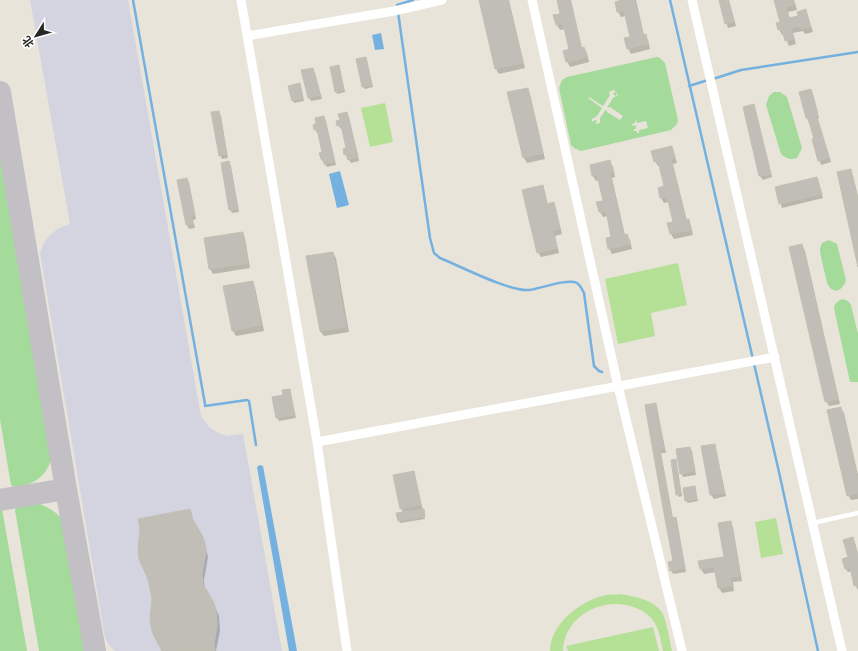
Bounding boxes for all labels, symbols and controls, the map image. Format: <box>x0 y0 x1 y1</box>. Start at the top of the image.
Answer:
north arrow <box>16 16 56 56</box>
text: 北 <box>20 33 37 50</box>

